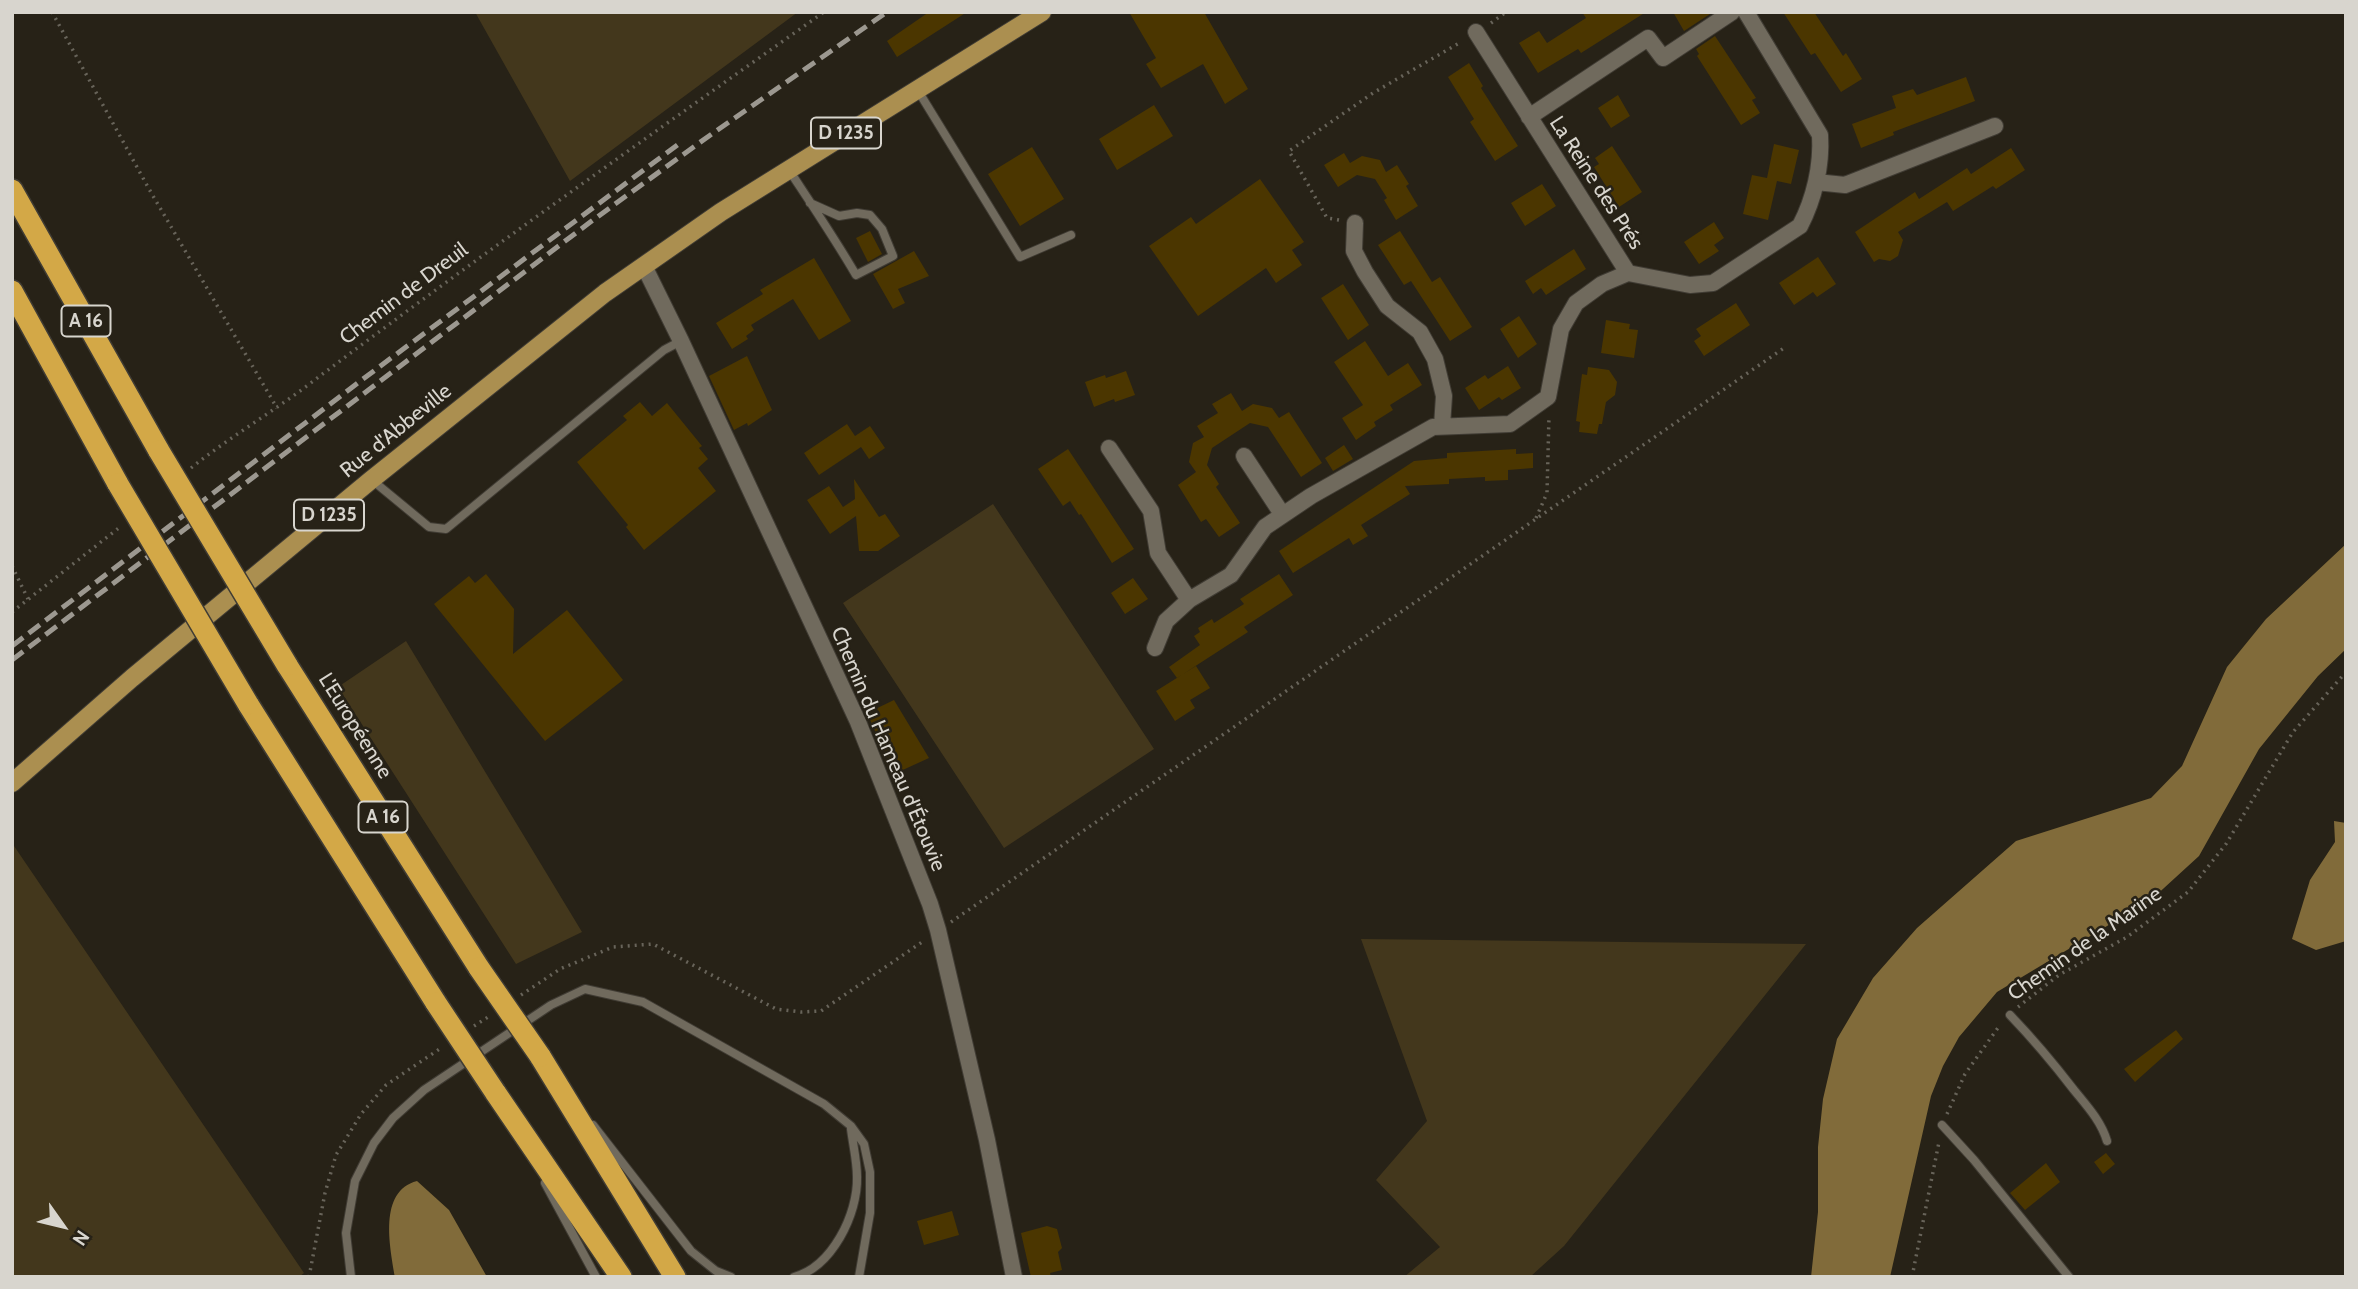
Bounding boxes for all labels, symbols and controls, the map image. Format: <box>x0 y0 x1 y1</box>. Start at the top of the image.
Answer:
street label: La Reine des Prés <box>1544 112 1648 254</box>
road number: D 1235 <box>811 118 881 148</box>
street label: Chemin de Dreuil <box>335 238 473 350</box>
road number: A 16 <box>62 306 110 336</box>
street label: Rue d'Abbeville <box>335 379 457 483</box>
road number: D 1235 <box>294 500 364 530</box>
street label: Chemin du Hameau d'Étouvie <box>825 623 951 875</box>
street label: L'Européenne <box>313 669 397 783</box>
road number: A 16 <box>358 802 408 832</box>
street label: Chemin de la Marine <box>2003 882 2167 1006</box>
north arrow <box>28 1191 98 1261</box>
text: N <box>68 1226 94 1250</box>

